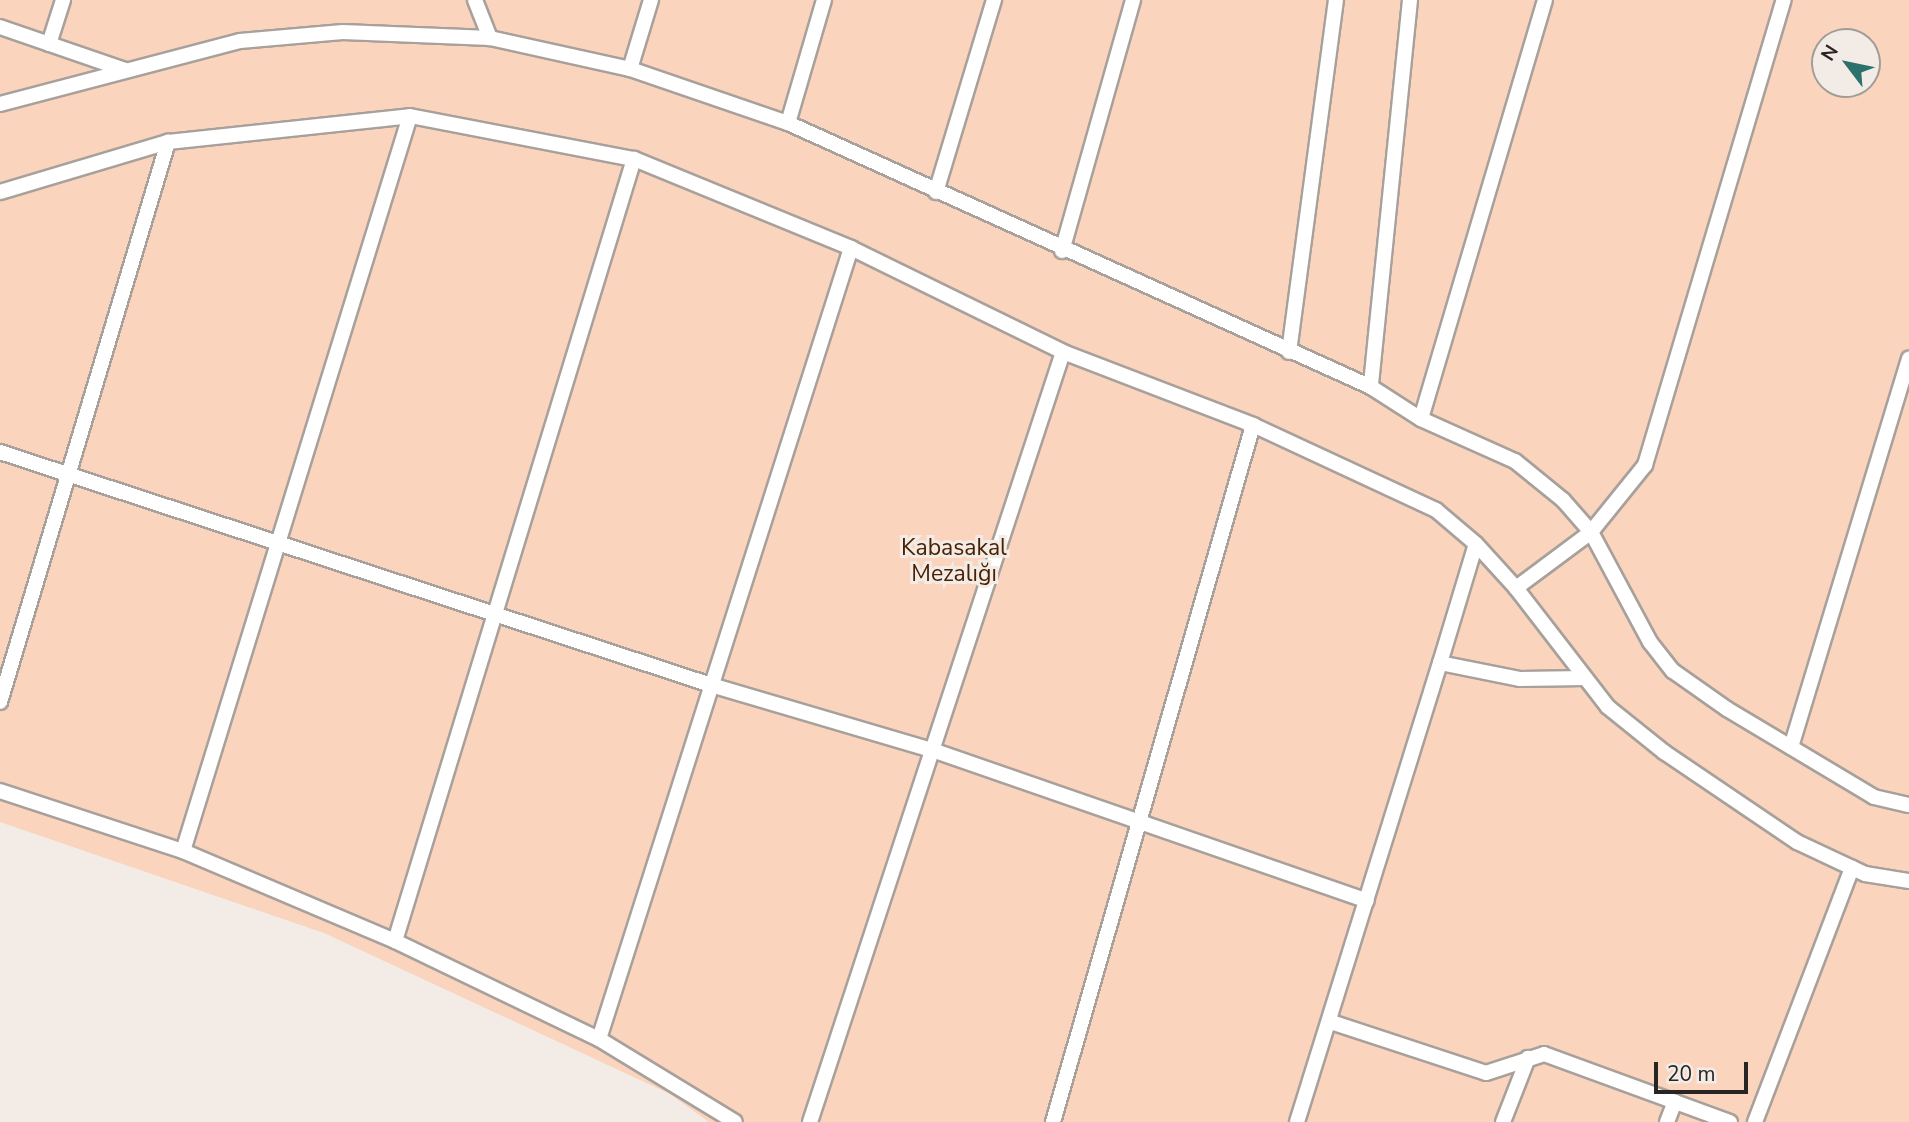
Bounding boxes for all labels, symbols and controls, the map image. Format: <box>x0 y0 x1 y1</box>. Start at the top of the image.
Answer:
north arrow <box>1811 28 1881 98</box>
text: N <box>1815 40 1845 66</box>
park label: Kabasakal Mezalığı <box>901 534 1007 588</box>
scale bar <box>1657 1048 1752 1092</box>
text: 20 m <box>1667 1060 1716 1088</box>

